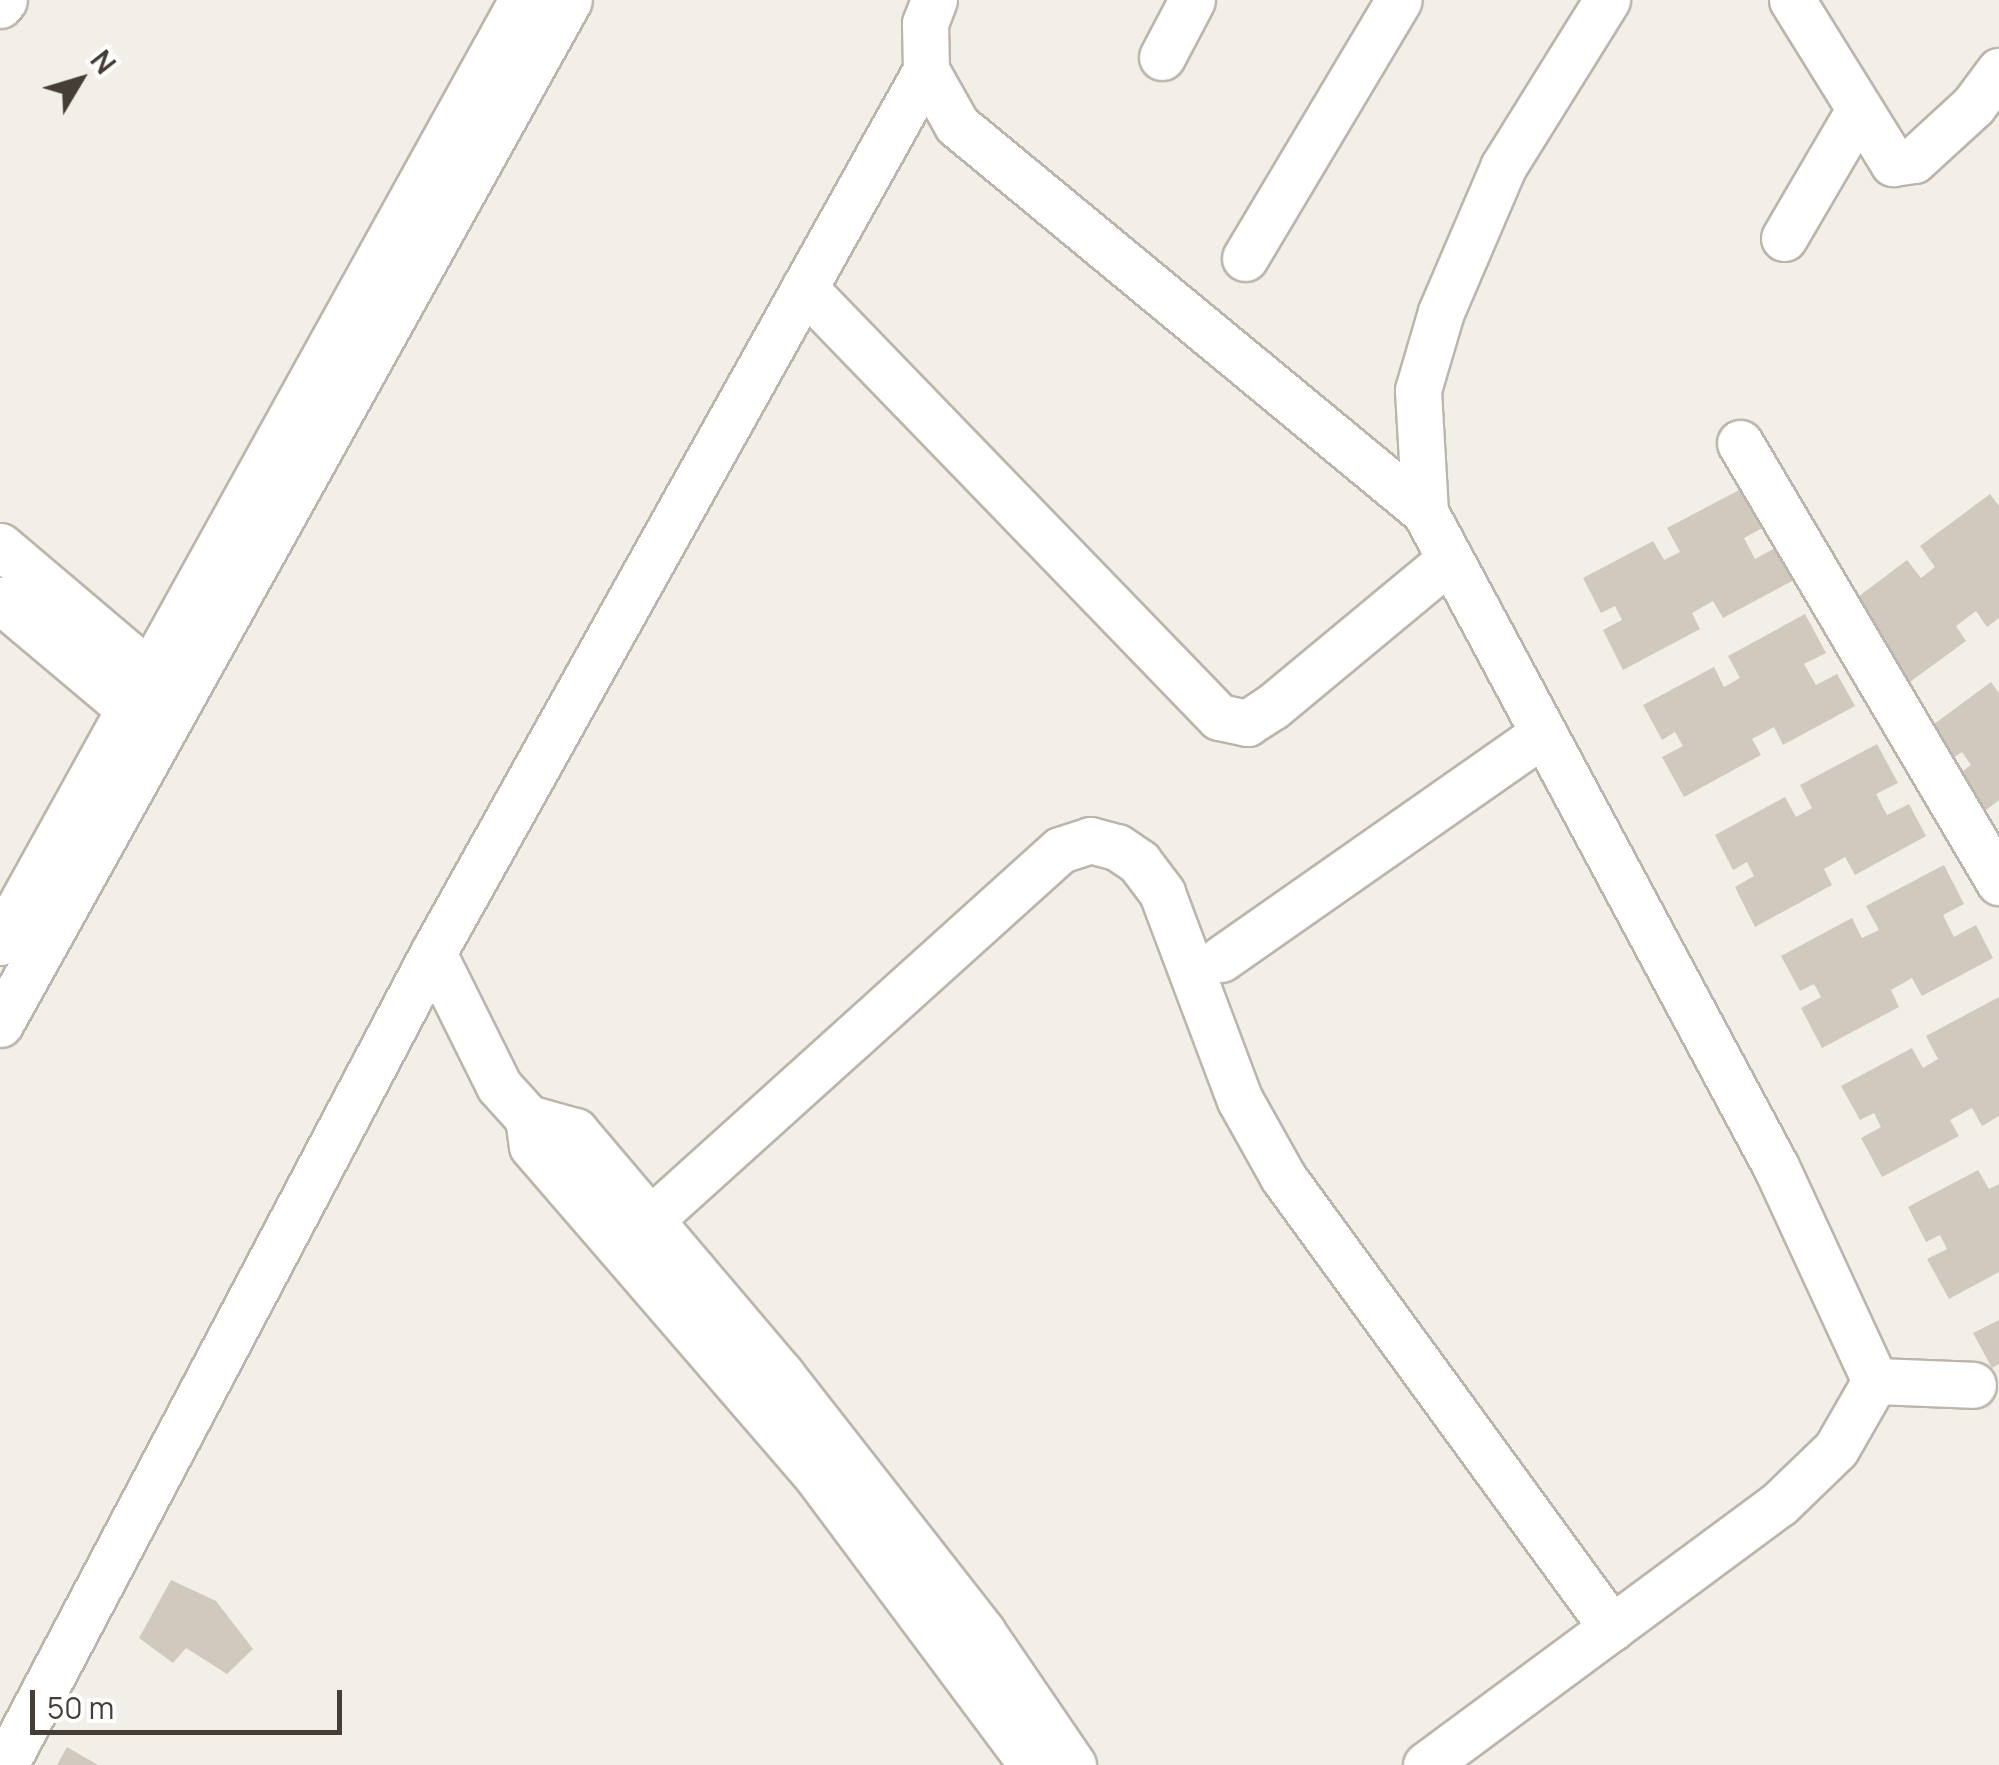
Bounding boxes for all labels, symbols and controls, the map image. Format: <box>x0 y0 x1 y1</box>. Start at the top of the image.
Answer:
north arrow <box>30 30 130 130</box>
text: N <box>82 42 125 81</box>
scale bar <box>35 1670 348 1732</box>
text: 50 m <box>47 1687 114 1728</box>

